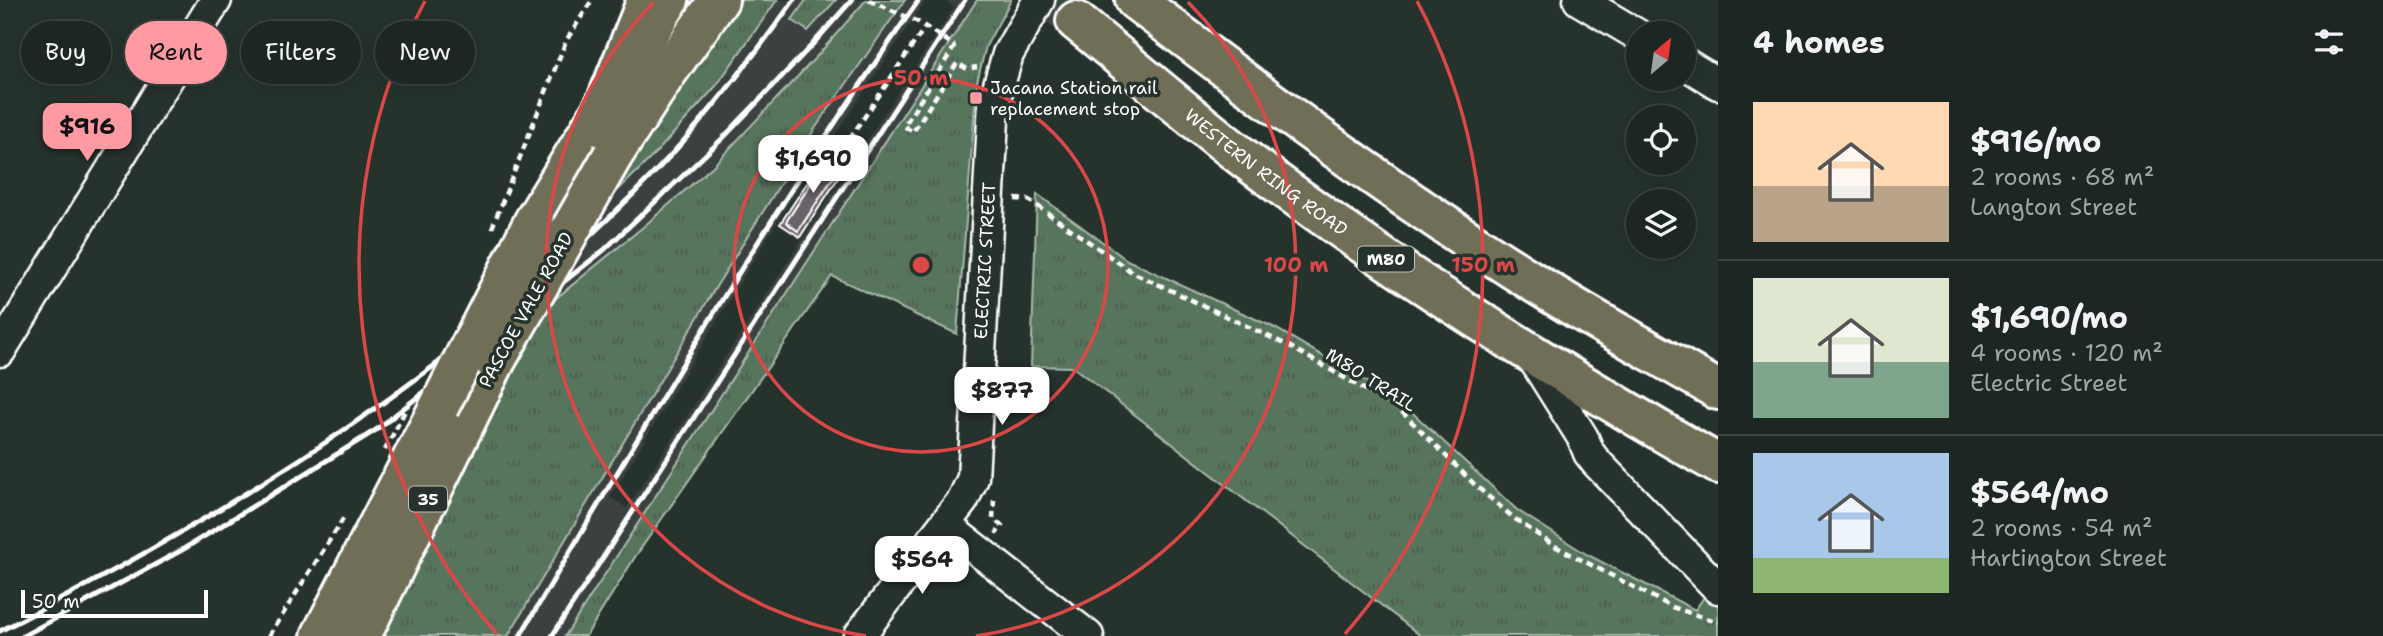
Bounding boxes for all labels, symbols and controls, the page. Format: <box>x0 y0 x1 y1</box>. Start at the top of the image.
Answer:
chip: Buy <box>21 21 111 84</box>
chip: Rent <box>125 21 227 84</box>
chip: Filters <box>241 21 361 84</box>
chip: New <box>375 21 475 84</box>
north arrow <box>1626 21 1696 91</box>
map controls <box>1626 21 1696 259</box>
text: 4 homes <box>1753 22 1885 63</box>
icon: filters <box>2310 23 2348 61</box>
text: 50 m <box>894 64 948 92</box>
place label: Jacana Station rail replacement stop <box>990 76 1158 121</box>
marker: Jacana Station rail replacement stop <box>968 90 984 106</box>
street label: WESTERN RING ROAD <box>1179 103 1352 242</box>
pin: $916 <box>46 104 128 163</box>
button: locate <box>1626 105 1696 175</box>
text: $916 <box>59 111 115 141</box>
text: $916/mo <box>1970 121 2102 162</box>
icon: home <box>1809 130 1893 214</box>
pin: $1,690 <box>756 136 870 195</box>
text: $1,690 <box>774 143 852 173</box>
text: 2 rooms · 68 m² <box>1970 162 2154 192</box>
street label: ELECTRIC STREET <box>969 182 1001 340</box>
button: layers <box>1626 189 1696 259</box>
text: Langton Street <box>1970 192 2137 222</box>
street label: PASCOE VALE ROAD <box>473 228 579 392</box>
road number: M80 <box>1358 246 1414 272</box>
text: 100 m <box>1264 251 1328 279</box>
text: 150 m <box>1451 251 1515 279</box>
centre of rings <box>909 253 933 277</box>
text: $1,690/mo <box>1970 297 2128 338</box>
icon: home <box>1809 306 1893 390</box>
text: 4 rooms · 120 m² <box>1970 338 2163 368</box>
street label: M80 TRAIL <box>1321 343 1421 418</box>
pin: $877 <box>961 368 1043 427</box>
text: Electric Street <box>1970 368 2128 398</box>
text: $877 <box>970 375 1034 405</box>
text: $564/mo <box>1970 472 2109 513</box>
icon: home <box>1809 481 1893 565</box>
road number: 35 <box>409 486 447 512</box>
text: 2 rooms · 54 m² <box>1970 513 2153 543</box>
pin: $564 <box>881 536 963 596</box>
text: Hartington Street <box>1970 543 2167 573</box>
text: $564 <box>891 544 953 574</box>
scale bar <box>21 587 208 619</box>
text: 50 m <box>32 589 80 614</box>

